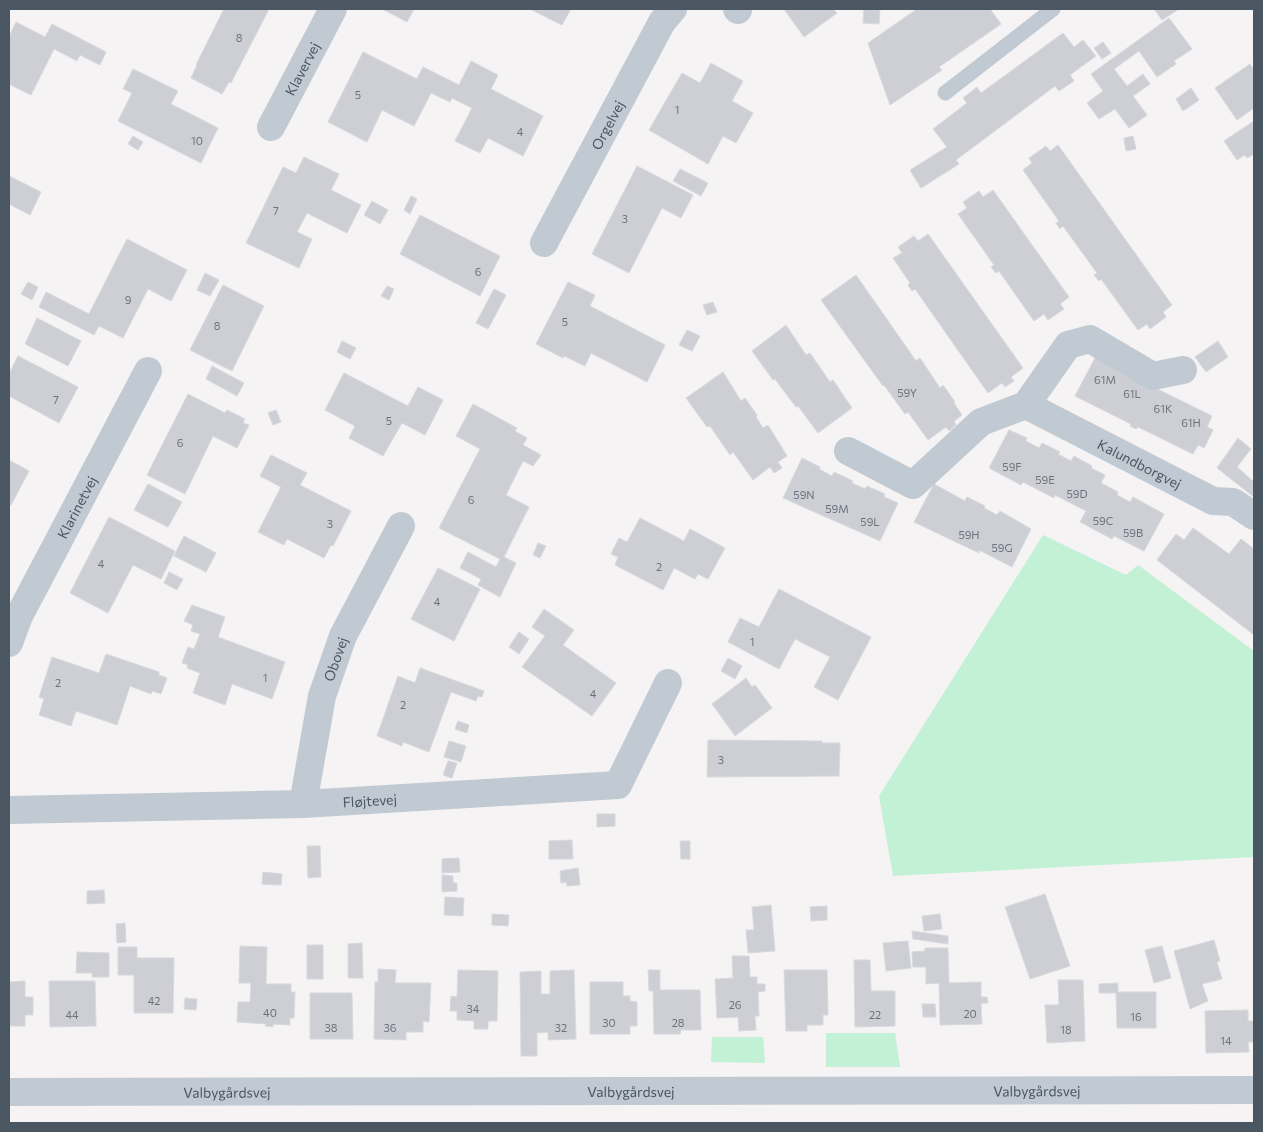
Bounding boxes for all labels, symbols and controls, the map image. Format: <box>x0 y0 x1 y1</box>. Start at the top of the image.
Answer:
house number: 8 <box>236 31 243 44</box>
street label: Klavervej <box>281 39 323 98</box>
house number: 5 <box>355 88 361 101</box>
street label: Orgelvej <box>587 97 627 152</box>
house number: 1 <box>675 103 679 116</box>
house number: 4 <box>517 125 524 138</box>
house number: 10 <box>191 134 203 147</box>
house number: 7 <box>273 204 279 217</box>
house number: 3 <box>622 212 628 225</box>
house number: 6 <box>475 265 482 278</box>
house number: 9 <box>125 293 132 306</box>
house number: 5 <box>562 315 568 328</box>
house number: 8 <box>214 319 221 332</box>
house number: 61M <box>1094 373 1116 386</box>
house number: 59Y <box>897 386 917 399</box>
house number: 61L <box>1123 387 1141 400</box>
house number: 7 <box>53 393 59 406</box>
house number: 61K <box>1154 402 1173 415</box>
house number: 5 <box>386 414 392 427</box>
house number: 61H <box>1181 416 1201 429</box>
street label: Kalundborgvej <box>1095 435 1185 492</box>
house number: 6 <box>177 436 184 449</box>
house number: 59F <box>1002 460 1022 473</box>
street label: Klarinetvej <box>53 473 100 541</box>
house number: 59E <box>1035 473 1055 486</box>
house number: 59D <box>1066 487 1088 500</box>
house number: 59N <box>793 488 815 501</box>
house number: 6 <box>468 493 475 506</box>
house number: 59M <box>825 502 849 515</box>
house number: 59C <box>1093 514 1113 527</box>
house number: 59L <box>860 515 880 528</box>
house number: 3 <box>327 517 333 530</box>
house number: 59B <box>1123 526 1143 539</box>
house number: 59H <box>958 528 980 541</box>
house number: 59G <box>991 541 1013 554</box>
house number: 4 <box>98 557 105 570</box>
house number: 2 <box>656 560 662 573</box>
house number: 4 <box>434 595 441 608</box>
street label: Obovej <box>319 634 351 683</box>
house number: 1 <box>750 635 754 648</box>
house number: 1 <box>263 671 267 684</box>
house number: 2 <box>55 676 61 689</box>
house number: 4 <box>590 687 597 700</box>
house number: 2 <box>400 698 406 711</box>
house number: 3 <box>718 753 724 766</box>
street label: Fløjtevej <box>342 790 397 810</box>
house number: 42 <box>148 994 160 1007</box>
house number: 26 <box>729 998 742 1011</box>
house number: 34 <box>467 1002 480 1015</box>
house number: 40 <box>263 1006 277 1019</box>
house number: 20 <box>963 1007 977 1020</box>
house number: 44 <box>65 1008 79 1021</box>
house number: 22 <box>869 1008 881 1021</box>
house number: 16 <box>1130 1010 1142 1023</box>
house number: 30 <box>602 1016 616 1029</box>
house number: 28 <box>672 1016 685 1029</box>
house number: 38 <box>325 1021 338 1034</box>
house number: 36 <box>384 1021 397 1034</box>
house number: 32 <box>555 1021 567 1034</box>
house number: 18 <box>1060 1023 1072 1036</box>
house number: 14 <box>1220 1034 1232 1047</box>
street label: Valbygårdsvej <box>587 1082 675 1100</box>
street label: Valbygårdsvej <box>993 1082 1081 1099</box>
street label: Valbygårdsvej <box>183 1083 271 1100</box>

